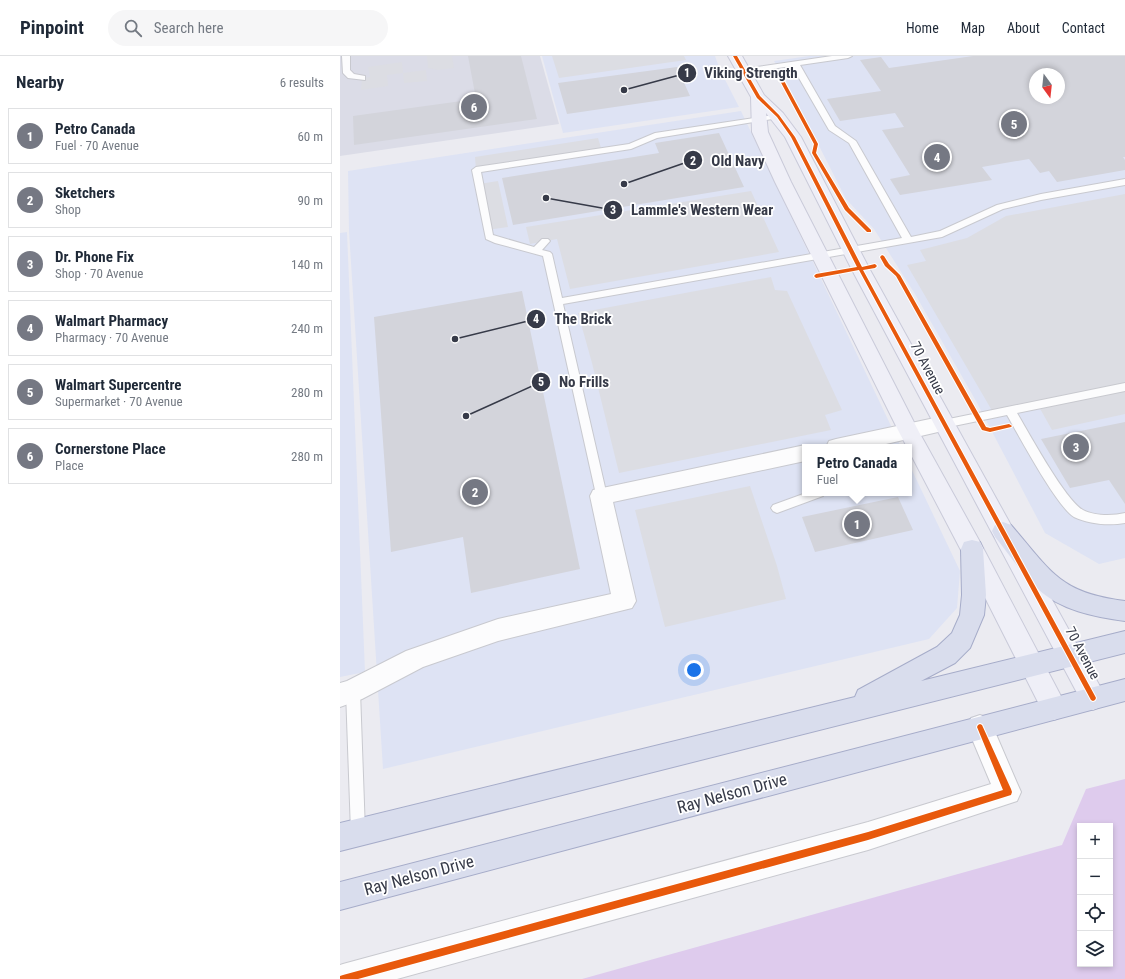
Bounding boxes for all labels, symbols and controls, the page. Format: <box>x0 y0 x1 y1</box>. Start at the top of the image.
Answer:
search box <box>108 10 388 46</box>
text: Pinpoint <box>20 16 84 39</box>
icon: search <box>122 17 144 39</box>
text: Search here <box>154 19 224 37</box>
text: Home <box>906 20 939 36</box>
text: Map <box>961 20 985 36</box>
text: About <box>1007 20 1040 36</box>
text: Contact <box>1062 20 1105 36</box>
callout: Viking Strength <box>677 59 806 86</box>
text: Viking Strength <box>704 64 798 82</box>
text: 1 <box>684 66 690 80</box>
north arrow <box>1029 68 1065 104</box>
text: Nearby <box>16 72 64 92</box>
text: 6 results <box>280 75 324 90</box>
pin: 6 <box>461 92 487 122</box>
pin: 5 <box>1001 109 1027 139</box>
text: Petro Canada <box>55 120 135 138</box>
text: 1 <box>27 129 33 144</box>
text: 60 m <box>297 129 323 144</box>
text: Fuel · 70 Avenue <box>55 138 139 153</box>
pin: 4 <box>924 142 950 172</box>
callout: Old Navy <box>683 147 772 174</box>
text: Old Navy <box>711 152 765 170</box>
text: 2 <box>690 154 696 168</box>
text: Sketchers <box>55 184 115 202</box>
text: 2 <box>27 193 33 208</box>
text: 90 m <box>297 193 323 208</box>
callout: Lammle's Western Wear <box>603 196 781 223</box>
text: Lammle's Western Wear <box>631 201 773 219</box>
text: Shop <box>55 202 81 217</box>
text: 3 <box>610 203 616 217</box>
text: Dr. Phone Fix <box>55 248 134 266</box>
text: 3 <box>27 257 33 272</box>
text: 140 m <box>291 257 323 272</box>
text: Shop · 70 Avenue <box>55 266 143 281</box>
callout: The Brick <box>526 306 620 333</box>
text: The Brick <box>554 310 613 328</box>
text: Walmart Pharmacy <box>55 312 168 330</box>
text: 4 <box>533 312 539 326</box>
text: 4 <box>27 321 33 336</box>
text: 240 m <box>291 321 323 336</box>
text: Pharmacy · 70 Avenue <box>55 330 168 345</box>
street label: 70 Avenue <box>907 339 949 397</box>
callout: No Frills <box>531 368 618 395</box>
text: No Frills <box>559 373 609 391</box>
text: 5 <box>538 375 544 389</box>
text: Walmart Supercentre <box>55 376 181 394</box>
text: 5 <box>27 385 33 400</box>
text: 280 m <box>291 385 323 400</box>
text: Supermarket · 70 Avenue <box>55 394 183 409</box>
pin: 3 <box>1063 432 1089 462</box>
text: Cornerstone Place <box>55 440 166 458</box>
popup <box>802 444 912 496</box>
text: 6 <box>27 449 33 464</box>
text: 280 m <box>291 449 323 464</box>
text: Petro Canada <box>817 454 897 472</box>
text: Place <box>55 458 84 473</box>
text: Fuel <box>817 472 838 487</box>
pin: 2 <box>462 477 488 507</box>
pin: 1 <box>844 509 870 539</box>
street label: 70 Avenue <box>1062 624 1104 682</box>
your location <box>684 660 704 680</box>
street label: Ray Nelson Drive <box>675 769 789 817</box>
map controls <box>1077 823 1113 967</box>
button: + <box>1077 823 1113 859</box>
street label: Ray Nelson Drive <box>362 851 476 899</box>
button: − <box>1077 859 1113 895</box>
button: locate <box>1077 895 1113 931</box>
button: layers <box>1077 931 1113 967</box>

